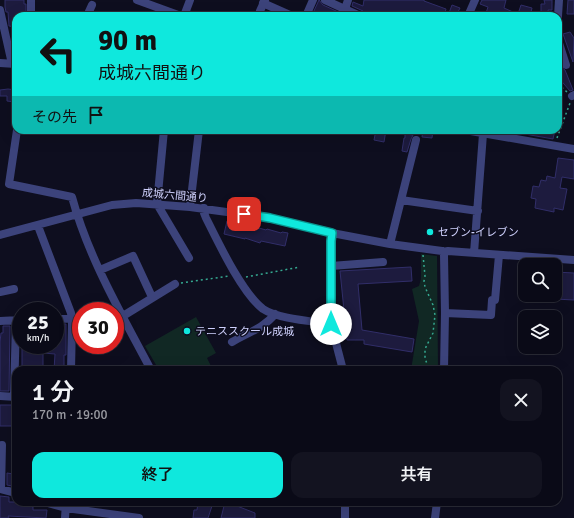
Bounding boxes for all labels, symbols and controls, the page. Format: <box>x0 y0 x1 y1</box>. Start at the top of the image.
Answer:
text: 90 m <box>98 24 157 58</box>
icon: left <box>32 28 84 80</box>
text: 成城六間通り <box>98 62 206 84</box>
icon: arrive <box>85 104 107 126</box>
text: その先 <box>32 108 77 126</box>
street label: 成城六間通り <box>142 186 208 205</box>
pin <box>227 197 261 231</box>
icon: arrive <box>233 203 255 225</box>
place label: セブン-イレブン <box>438 226 519 239</box>
marker: セブン-イレブン <box>425 227 435 237</box>
map controls <box>518 258 562 354</box>
button: search <box>518 258 562 302</box>
speed limit sign: 30 <box>72 302 124 354</box>
position arrow <box>310 303 352 345</box>
text: 25 <box>27 310 49 335</box>
button: layers <box>518 310 562 354</box>
place label: テニススクール成城 <box>195 325 294 338</box>
marker: テニススクール成城 <box>182 326 192 336</box>
text: km/h <box>27 332 49 344</box>
text: 1 分 <box>32 377 74 407</box>
button: close <box>500 379 542 421</box>
text: 170 m · 19:00 <box>32 407 108 423</box>
button: 終了 <box>32 452 283 498</box>
button: 共有 <box>291 452 542 498</box>

